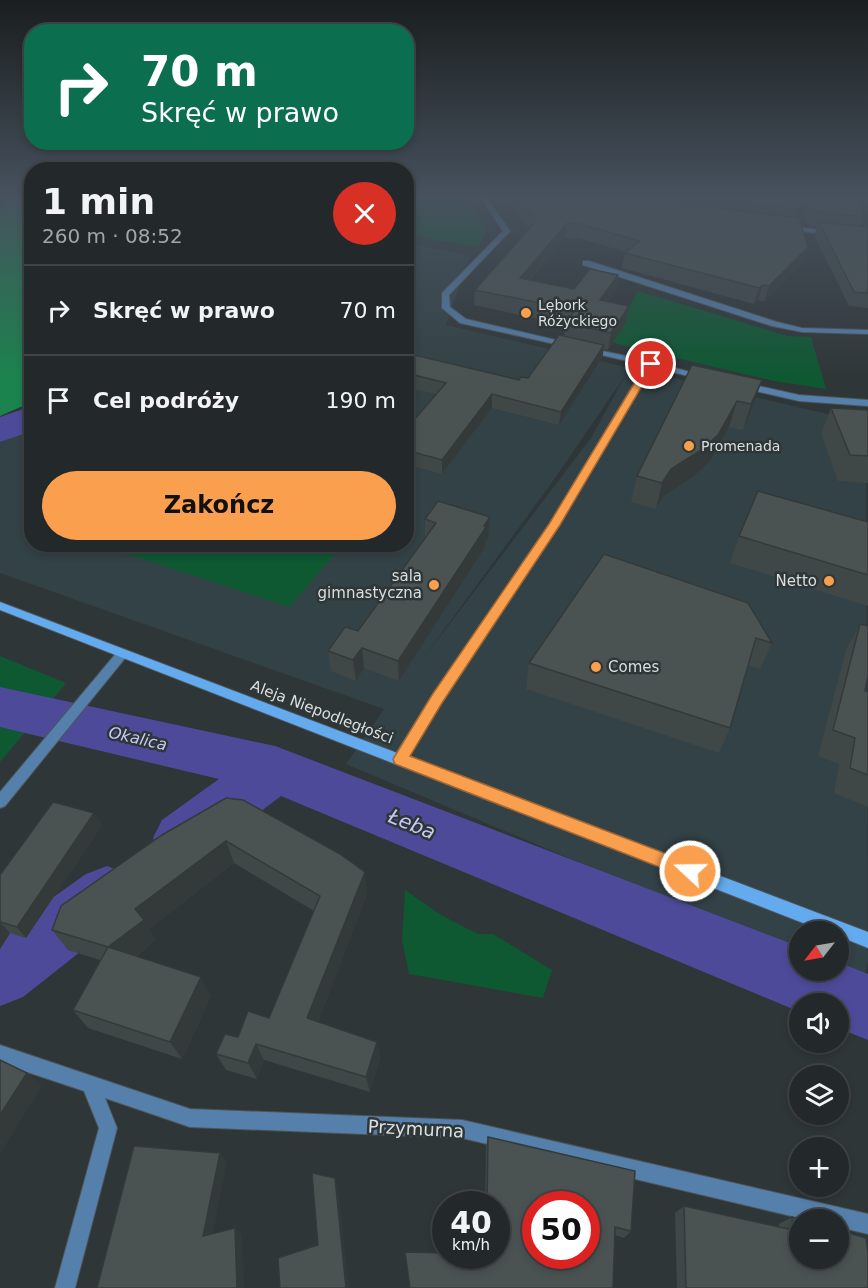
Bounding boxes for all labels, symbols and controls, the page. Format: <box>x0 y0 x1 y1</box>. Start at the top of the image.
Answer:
text: 70 m <box>141 47 258 96</box>
icon: right <box>42 48 120 126</box>
text: Skręć w prawo <box>141 97 339 128</box>
text: 1 min <box>42 181 155 222</box>
button: close <box>333 182 396 245</box>
text: 260 m · 08:52 <box>42 224 183 248</box>
icon: right <box>42 294 75 327</box>
place label: Lębork Różyckiego <box>538 297 617 329</box>
text: Skręć w prawo <box>93 298 275 323</box>
text: 70 m <box>340 298 396 323</box>
marker: Lębork Różyckiego <box>519 306 533 320</box>
pin <box>625 338 676 389</box>
icon: arrive <box>634 347 667 380</box>
icon: arrive <box>42 384 75 417</box>
text: Cel podróży <box>93 388 239 413</box>
text: 190 m <box>326 388 396 413</box>
place label: Promenada <box>701 438 780 454</box>
marker: Promenada <box>682 439 696 453</box>
button: Zakończ <box>42 471 396 540</box>
place label: sala gimnastyczna <box>318 567 422 602</box>
place label: Netto <box>776 572 817 590</box>
marker: Netto <box>822 574 836 588</box>
marker: sala gimnastyczna <box>427 578 441 592</box>
place label: Comes <box>608 658 659 676</box>
marker: Comes <box>589 660 603 674</box>
street label: Aleja Niepodległości <box>248 677 396 747</box>
water label: Okalica <box>107 723 169 754</box>
water label: Łeba <box>384 803 439 844</box>
position arrow <box>658 839 722 903</box>
north arrow <box>789 921 849 981</box>
map controls <box>789 921 849 1269</box>
button: sound <box>789 993 849 1053</box>
button: layers <box>789 1065 849 1125</box>
street label: Przymurna <box>367 1115 465 1142</box>
button: + <box>789 1137 849 1197</box>
speed limit sign: 50 <box>522 1191 600 1269</box>
text: 40 <box>450 1205 492 1240</box>
button: − <box>789 1209 849 1269</box>
text: km/h <box>452 1236 490 1254</box>

